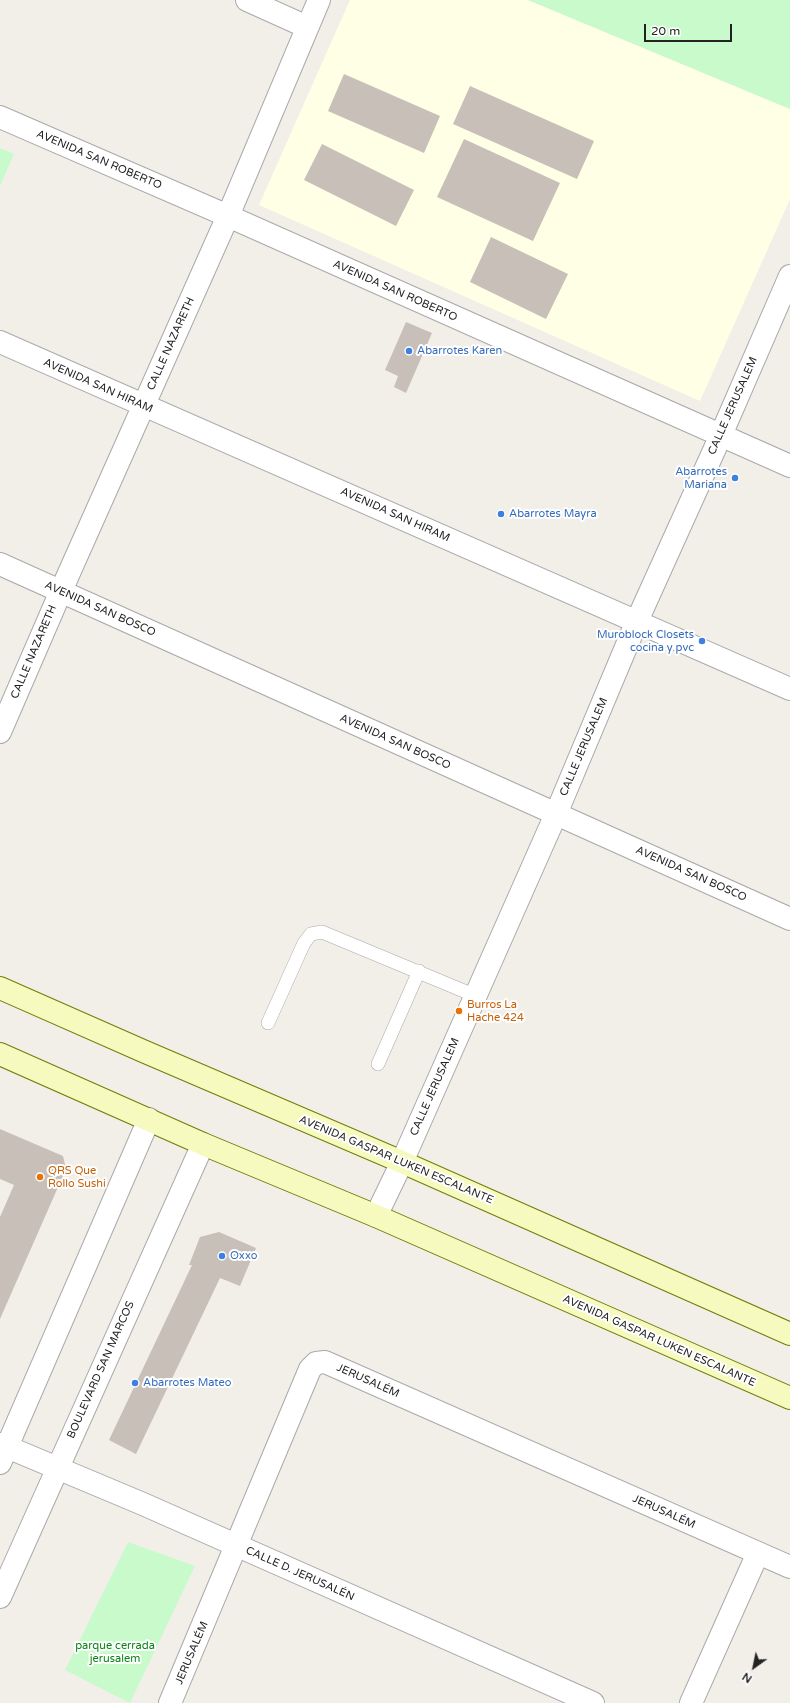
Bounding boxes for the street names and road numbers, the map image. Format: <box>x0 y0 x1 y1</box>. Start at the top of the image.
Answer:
street label: AVENIDA SAN ROBERTO <box>34 128 164 192</box>
street label: AVENIDA SAN ROBERTO <box>331 258 459 324</box>
street label: CALLE NAZARETH <box>145 295 197 393</box>
street label: CALLE JERUSALEM <box>705 355 761 457</box>
street label: AVENIDA SAN HIRAM <box>41 356 155 416</box>
street label: AVENIDA SAN HIRAM <box>338 485 452 545</box>
street label: AVENIDA SAN BOSCO <box>43 579 157 639</box>
street label: CALLE NAZARETH <box>8 603 60 701</box>
street label: CALLE JERUSALEM <box>557 696 611 798</box>
street label: AVENIDA SAN BOSCO <box>338 712 452 772</box>
street label: AVENIDA SAN BOSCO <box>634 844 748 904</box>
street label: CALLE JERUSALEM <box>407 1036 463 1138</box>
street label: AVENIDA GASPAR LUKEN ESCALANTE <box>297 1113 495 1207</box>
street label: AVENIDA GASPAR LUKEN ESCALANTE <box>561 1292 757 1390</box>
street label: BOULEVARD SAN MARCOS <box>65 1299 137 1441</box>
street label: JERUSALÉM <box>335 1361 401 1401</box>
street label: JERUSALÉM <box>631 1492 697 1532</box>
street label: CALLE D. JERUSALÉN <box>244 1544 356 1604</box>
street label: JERUSALÉM <box>173 1619 211 1687</box>

